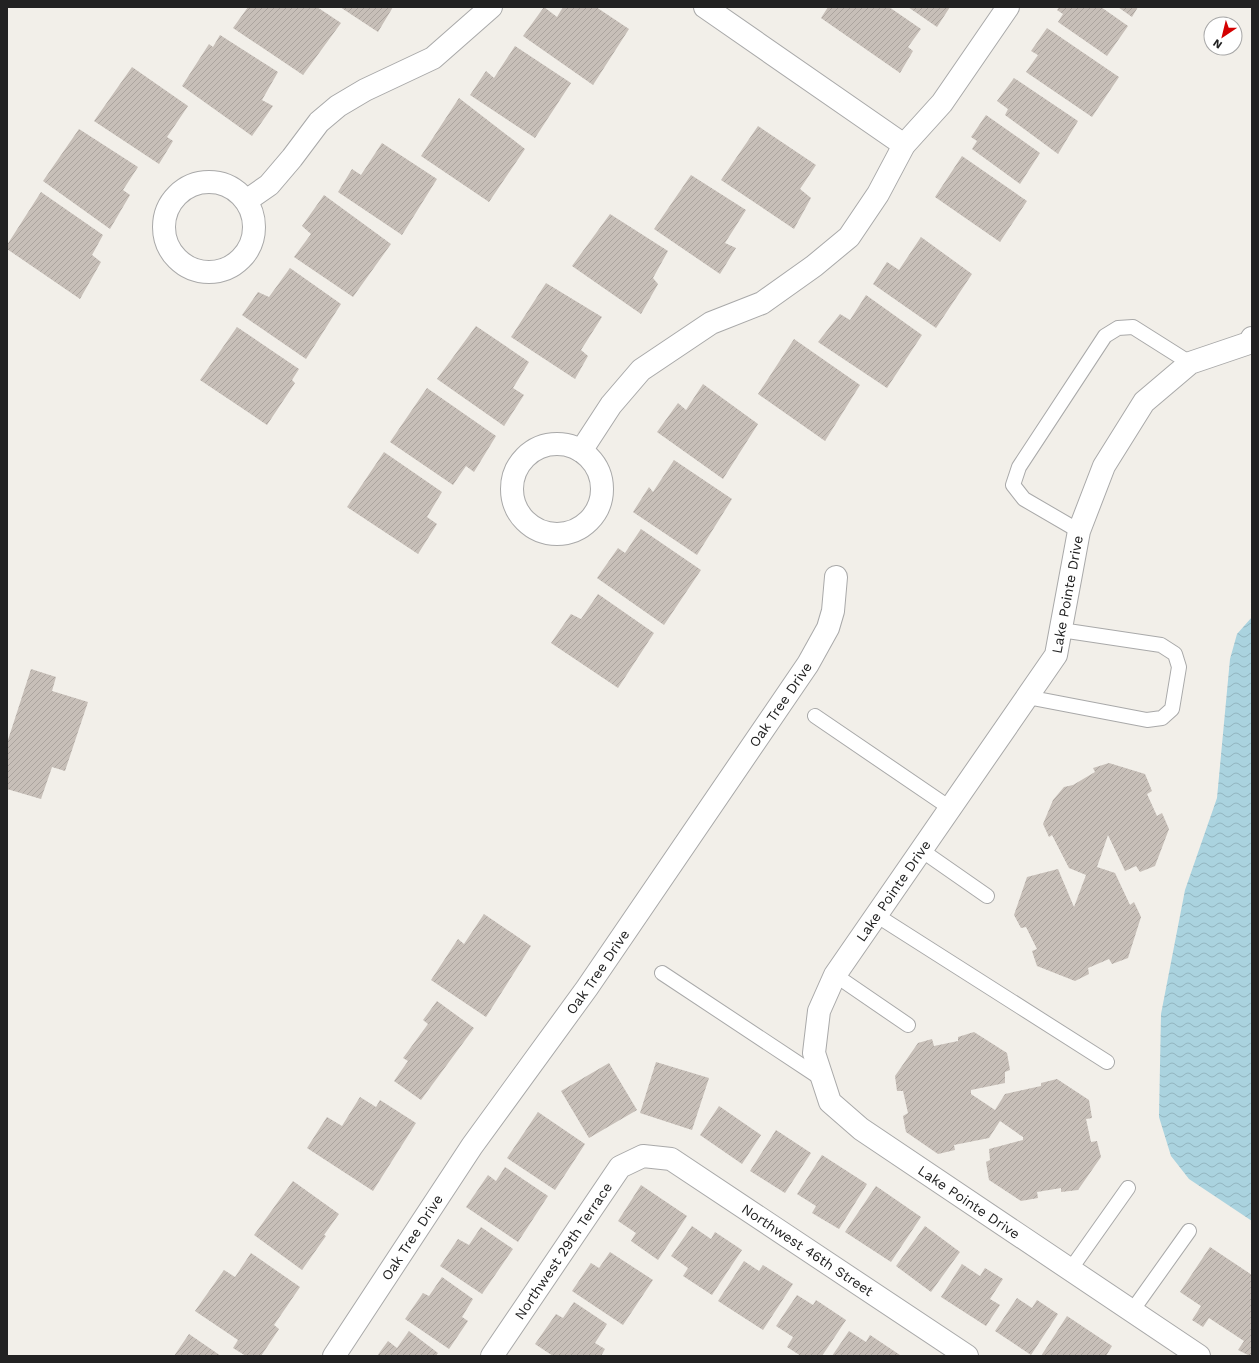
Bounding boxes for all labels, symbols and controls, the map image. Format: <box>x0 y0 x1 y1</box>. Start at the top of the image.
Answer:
north arrow <box>1203 16 1243 56</box>
text: N <box>1210 36 1225 51</box>
street label: Lake Pointe Drive <box>1048 534 1086 655</box>
street label: Oak Tree Drive <box>746 659 815 750</box>
street label: Lake Pointe Drive <box>853 837 934 944</box>
street label: Oak Tree Drive <box>563 927 632 1017</box>
street label: Lake Pointe Drive <box>915 1162 1023 1242</box>
street label: Northwest 29th Terrace <box>511 1179 615 1322</box>
street label: Oak Tree Drive <box>378 1191 446 1283</box>
street label: Northwest 46th Street <box>739 1200 876 1299</box>

